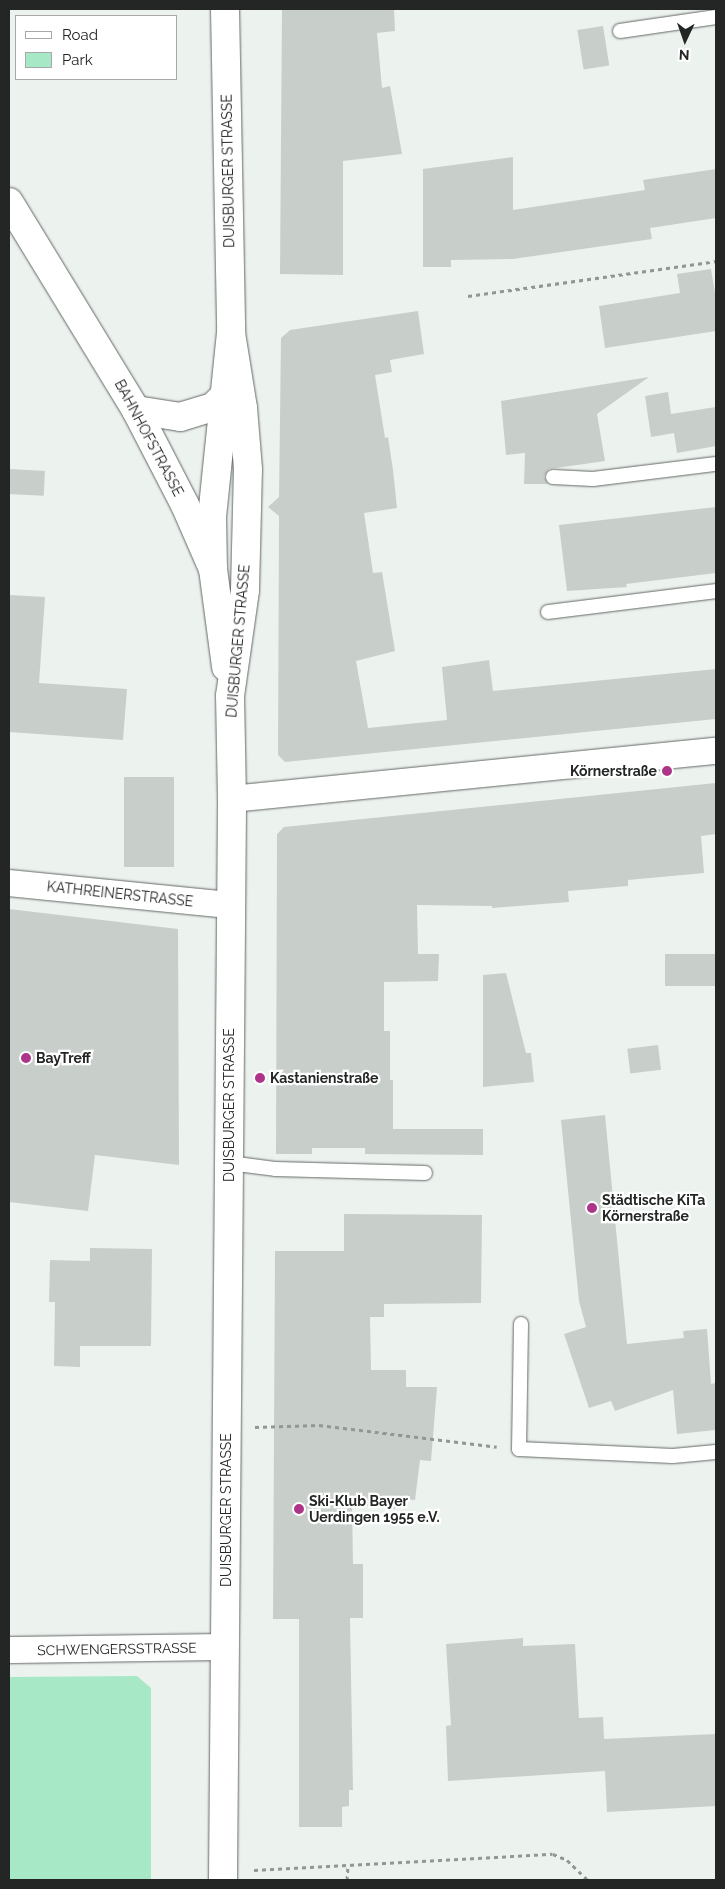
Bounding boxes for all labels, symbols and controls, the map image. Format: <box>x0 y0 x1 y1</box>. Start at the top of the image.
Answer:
legend <box>15 15 178 80</box>
north arrow <box>660 15 710 65</box>
text: Road <box>62 26 98 44</box>
text: N <box>678 47 690 63</box>
text: Park <box>62 51 93 69</box>
street label: DUISBURGER STRASSE <box>218 94 238 248</box>
street label: BAHNHOFSTRASSE <box>111 377 187 499</box>
street label: DUISBURGER STRASSE <box>223 564 253 718</box>
place label: Körnerstraße <box>570 763 657 779</box>
marker: Körnerstraße <box>661 765 673 777</box>
street label: KATHREINERSTRASSE <box>46 878 194 910</box>
street label: DUISBURGER STRASSE <box>221 1028 237 1182</box>
place label: BayTreff <box>36 1050 91 1066</box>
marker: BayTreff <box>20 1052 32 1064</box>
place label: Kastanienstraße <box>270 1070 378 1086</box>
marker: Kastanienstraße <box>254 1072 266 1084</box>
place label: Städtische KiTa Körnerstraße <box>602 1192 705 1224</box>
marker: Städtische KiTa Körnerstraße <box>586 1202 598 1214</box>
street label: DUISBURGER STRASSE <box>218 1433 234 1587</box>
place label: Ski-Klub Bayer Uerdingen 1955 e.V. <box>309 1493 440 1525</box>
marker: Ski-Klub Bayer Uerdingen 1955 e.V. <box>293 1503 305 1515</box>
street label: SCHWENGERSSTRASSE <box>37 1639 197 1659</box>

